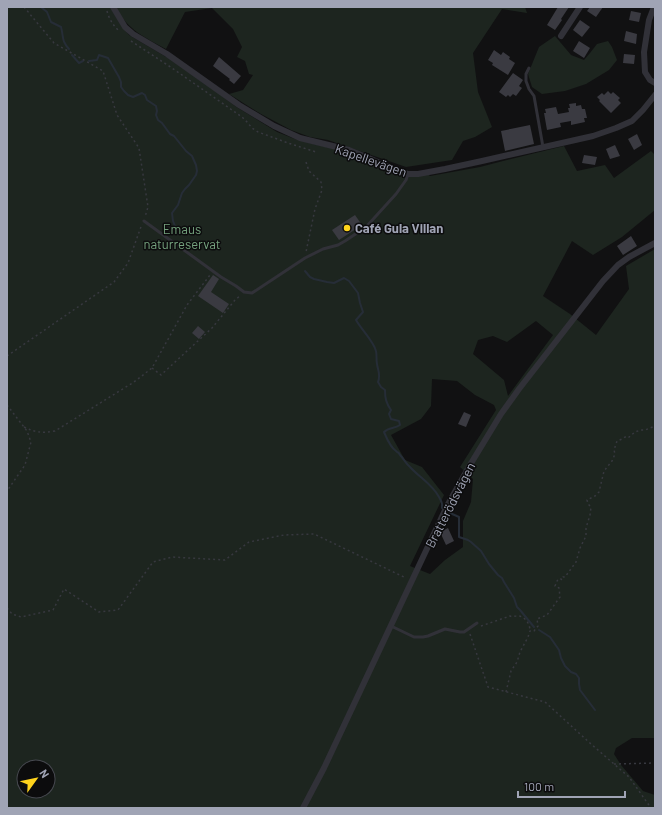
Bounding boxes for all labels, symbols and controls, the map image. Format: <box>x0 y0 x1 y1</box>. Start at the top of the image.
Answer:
street label: Kapellevägen <box>333 140 409 180</box>
place label: Café Gula Villan <box>355 220 443 236</box>
park label: Emaus naturreservat <box>143 221 221 252</box>
marker: Café Gula Villan <box>342 223 352 233</box>
street label: Bratterödsvägen <box>422 460 478 550</box>
north arrow <box>16 759 56 799</box>
text: N <box>37 767 52 780</box>
scale bar <box>518 773 625 799</box>
text: 100 m <box>524 779 554 793</box>

